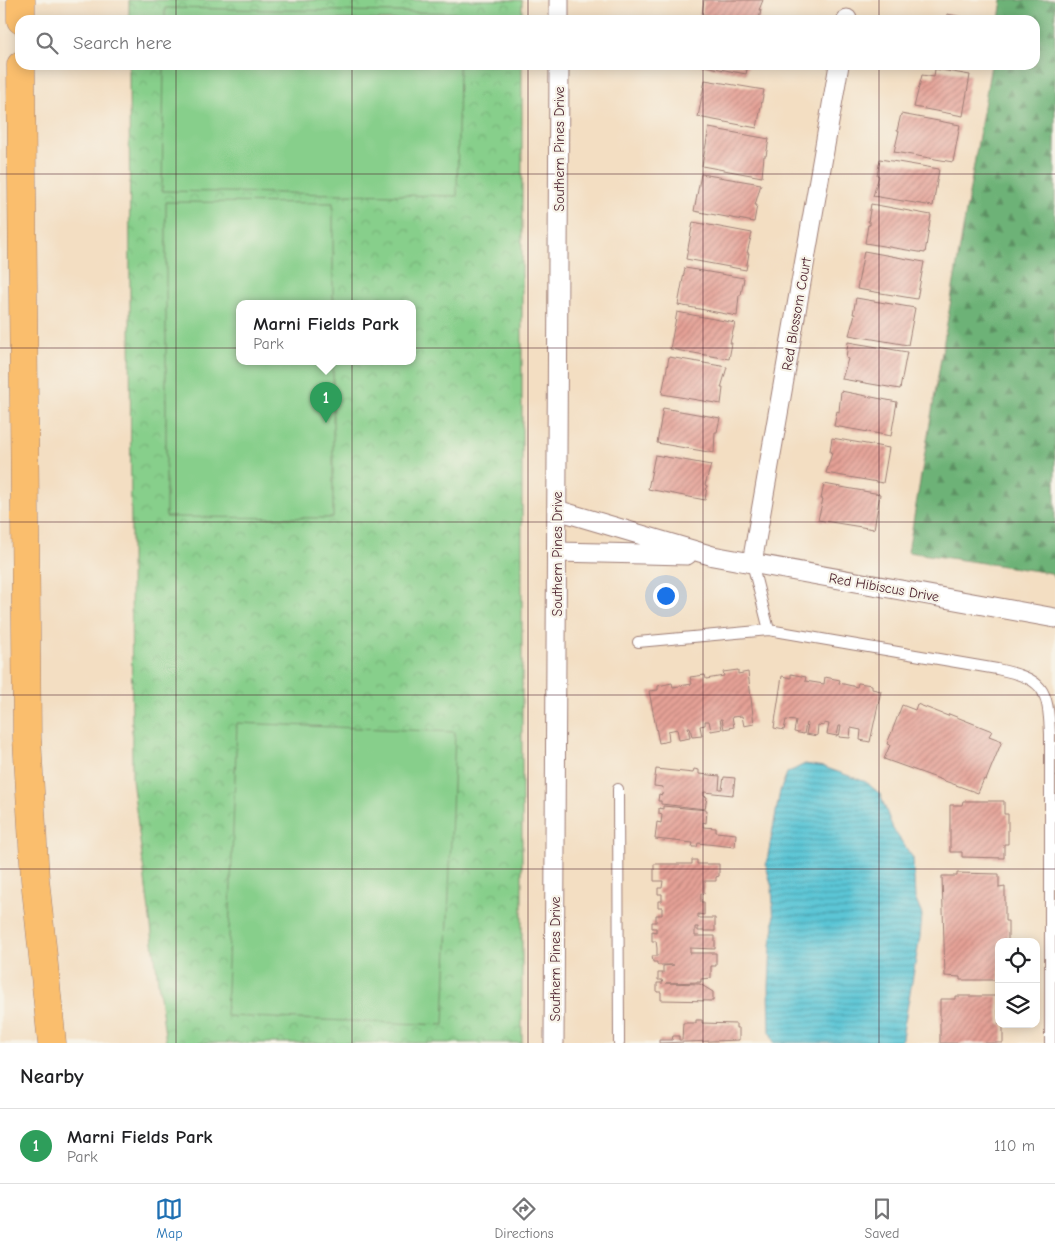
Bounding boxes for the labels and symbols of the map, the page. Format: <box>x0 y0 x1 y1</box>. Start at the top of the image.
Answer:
street label: Southern Pines Drive <box>551 86 568 212</box>
street label: Red Blossom Court <box>778 255 815 372</box>
pin: 1 <box>310 382 342 423</box>
street label: Southern Pines Drive <box>549 491 566 617</box>
street label: Red Hibiscus Drive <box>827 569 940 606</box>
your location <box>653 583 679 609</box>
street label: Southern Pines Drive <box>547 896 564 1022</box>

